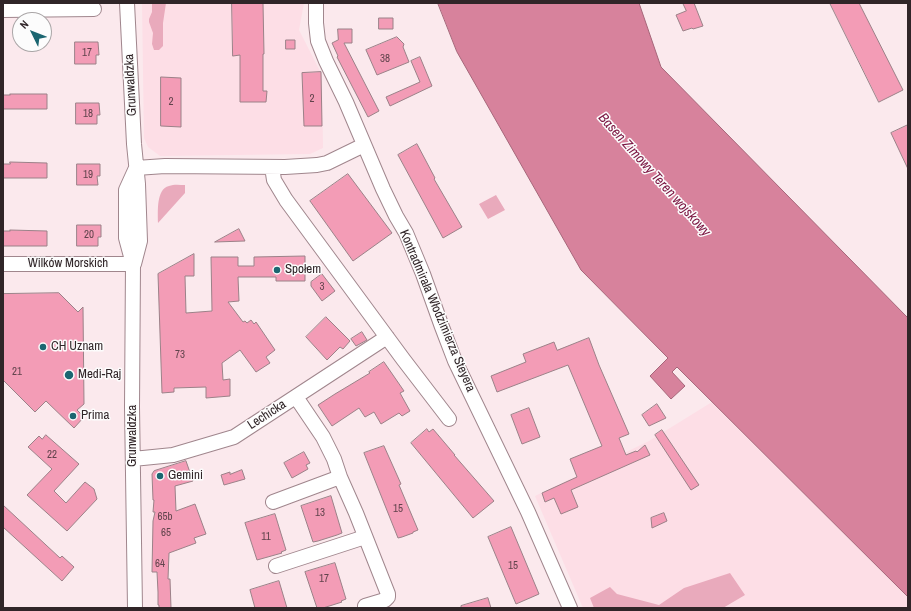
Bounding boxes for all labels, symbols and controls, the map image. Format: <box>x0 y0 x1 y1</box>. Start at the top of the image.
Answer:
north arrow <box>12 12 52 52</box>
text: N <box>17 17 31 32</box>
house number: 17 <box>82 46 92 60</box>
house number: 38 <box>380 52 390 66</box>
street label: Grunwaldzka <box>122 54 140 116</box>
house number: 2 <box>309 92 315 106</box>
house number: 2 <box>168 95 174 109</box>
house number: 18 <box>83 107 93 121</box>
water label: Basen Zimowy Teren wojskowy <box>594 110 714 240</box>
house number: 19 <box>83 168 93 182</box>
house number: 20 <box>84 228 94 242</box>
street label: Kontradmirała Włodzimierza Steyera <box>396 228 478 394</box>
street label: Wilków Morskich <box>28 256 108 272</box>
place label: Społem <box>285 262 321 278</box>
marker: Społem <box>272 265 282 275</box>
house number: 3 <box>319 280 325 294</box>
place label: CH Uznam <box>51 339 103 355</box>
marker: CH Uznam <box>38 342 48 352</box>
house number: 73 <box>175 348 185 362</box>
house number: 21 <box>12 365 22 379</box>
place label: Medi-Raj <box>78 367 121 383</box>
marker: Medi-Raj <box>63 369 75 381</box>
street label: Lechicka <box>245 397 289 433</box>
street label: Grunwaldzka <box>125 405 141 467</box>
place label: Prima <box>81 408 109 424</box>
marker: Prima <box>68 411 78 421</box>
house number: 22 <box>47 448 57 462</box>
place label: Gemini <box>168 468 203 484</box>
marker: Gemini <box>155 471 165 481</box>
house number: 15 <box>393 502 403 516</box>
house number: 13 <box>315 506 325 520</box>
house number: 65b <box>157 510 173 524</box>
house number: 65 <box>161 526 171 540</box>
house number: 11 <box>261 530 271 544</box>
house number: 64 <box>155 557 165 571</box>
house number: 15 <box>508 559 518 573</box>
house number: 17 <box>319 572 329 586</box>

